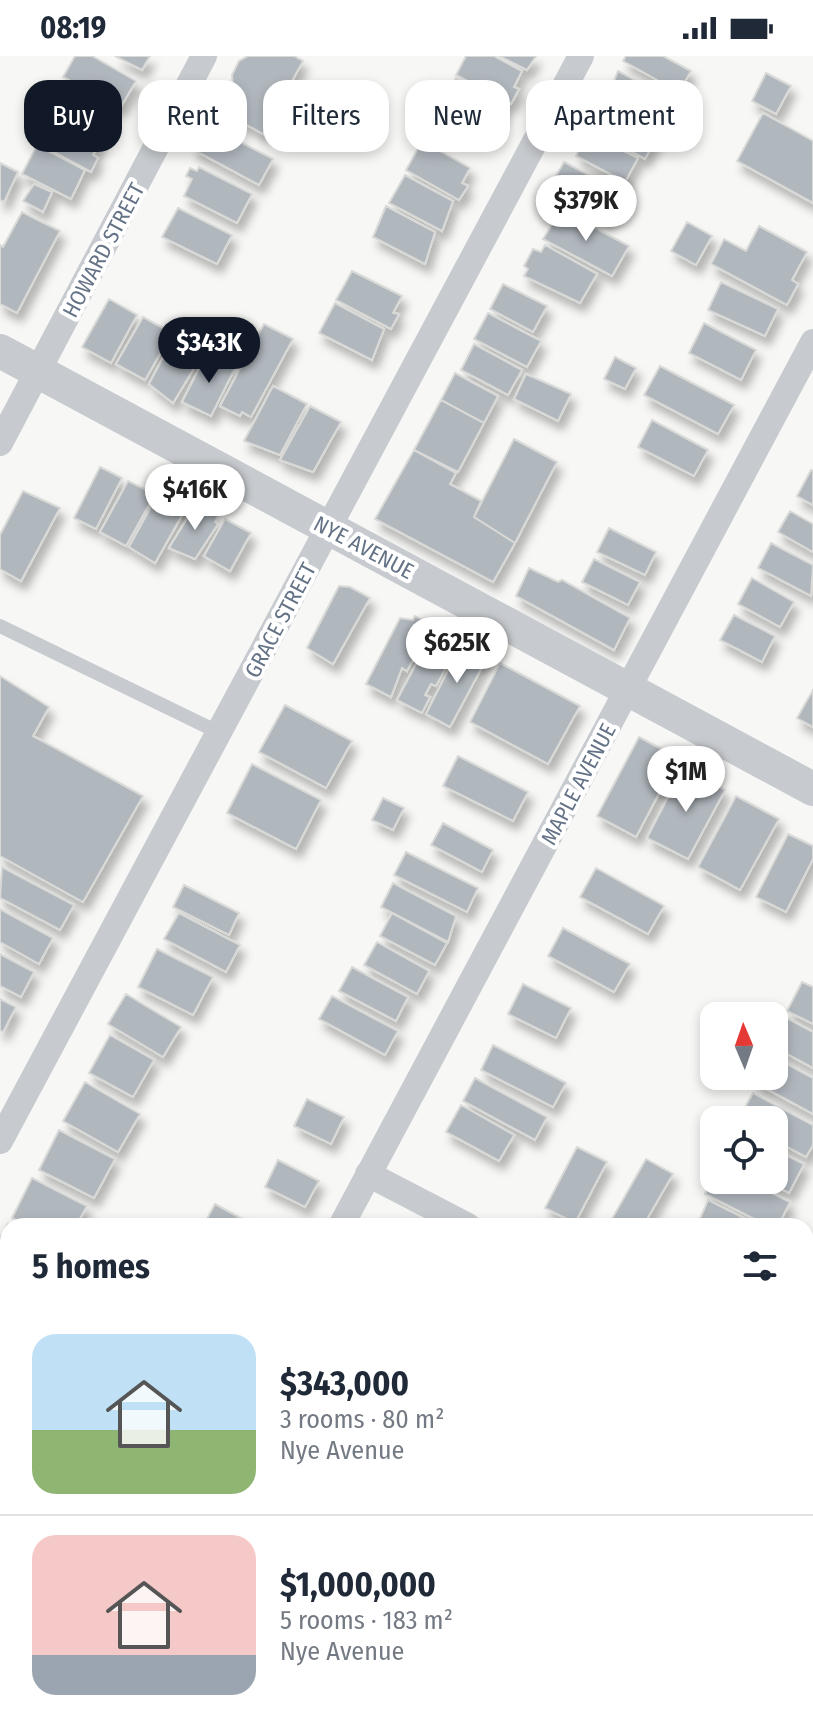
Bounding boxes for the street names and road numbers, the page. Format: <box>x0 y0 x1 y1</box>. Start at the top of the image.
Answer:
street label: HOWARD STREET <box>57 178 151 322</box>
street label: NYE AVENUE <box>309 510 418 585</box>
street label: GRACE STREET <box>239 558 322 682</box>
street label: MAPLE AVENUE <box>535 719 622 849</box>

